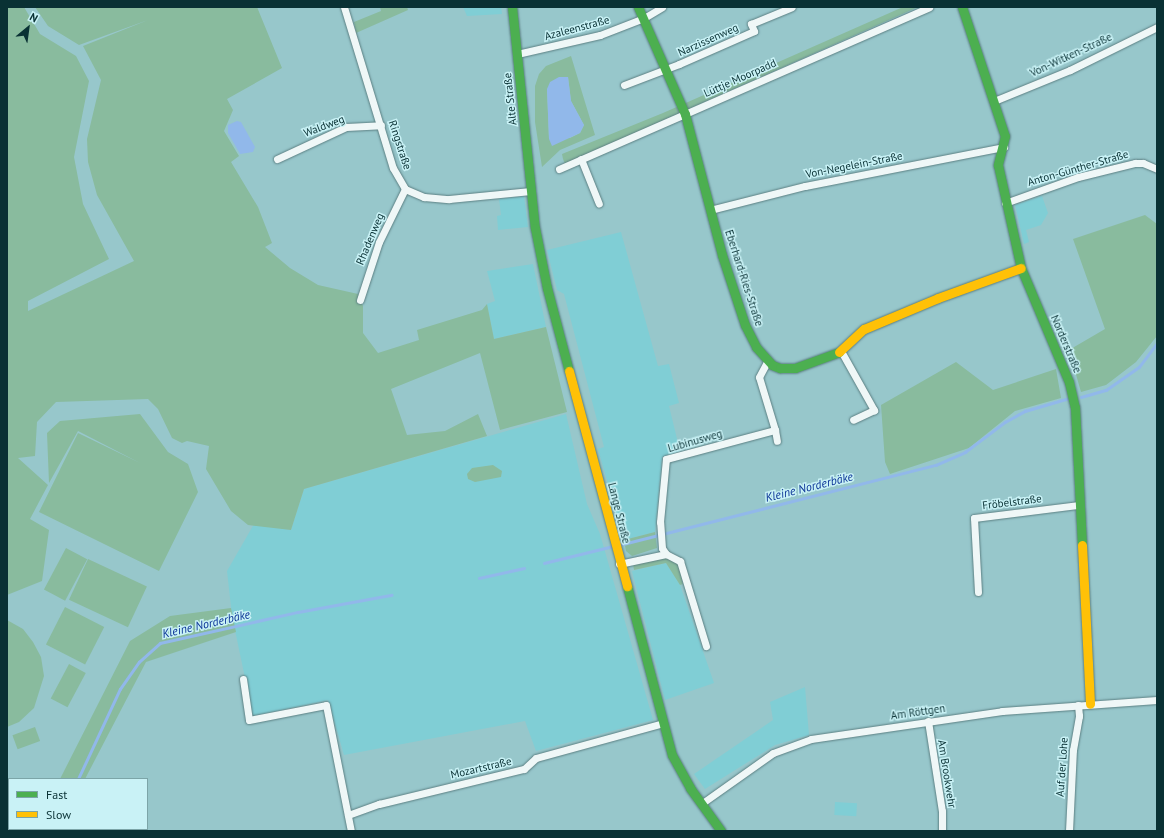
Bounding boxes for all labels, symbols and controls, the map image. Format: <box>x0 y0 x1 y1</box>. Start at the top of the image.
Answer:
north arrow <box>8 8 48 48</box>
text: N <box>27 10 40 25</box>
street label: Azaleenstraße <box>543 13 611 43</box>
street label: Narzissenweg <box>676 21 740 59</box>
street label: Von-Witken-Straße <box>1028 30 1114 80</box>
street label: Lüttje Moorpadd <box>702 56 778 100</box>
street label: Alte Straße <box>501 72 519 126</box>
street label: Waldweg <box>302 112 346 140</box>
street label: Ringstraße <box>386 119 414 171</box>
street label: Anton-Günther-Straße <box>1026 147 1130 189</box>
street label: Von-Negelein-Straße <box>804 149 904 181</box>
street label: Rhadenweg <box>353 211 387 267</box>
street label: Eberhard-Ries-Straße <box>722 228 766 328</box>
street label: Norderstraße <box>1048 313 1084 375</box>
street label: Lubinusweg <box>666 427 724 455</box>
water label: Kleine Norderbäke <box>764 469 854 505</box>
street label: Lange Straße <box>605 481 633 545</box>
street label: Fröbelstraße <box>982 492 1042 512</box>
water label: Kleine Norderbäke <box>161 607 251 641</box>
street label: Am Röttgen <box>890 702 946 722</box>
street label: Auf der Lohe <box>1053 737 1071 797</box>
street label: Am Brookwehr <box>935 739 959 809</box>
street label: Mozartstraße <box>449 755 513 781</box>
legend <box>8 778 148 830</box>
text: Fast <box>46 787 67 802</box>
text: Slow <box>46 807 71 822</box>

